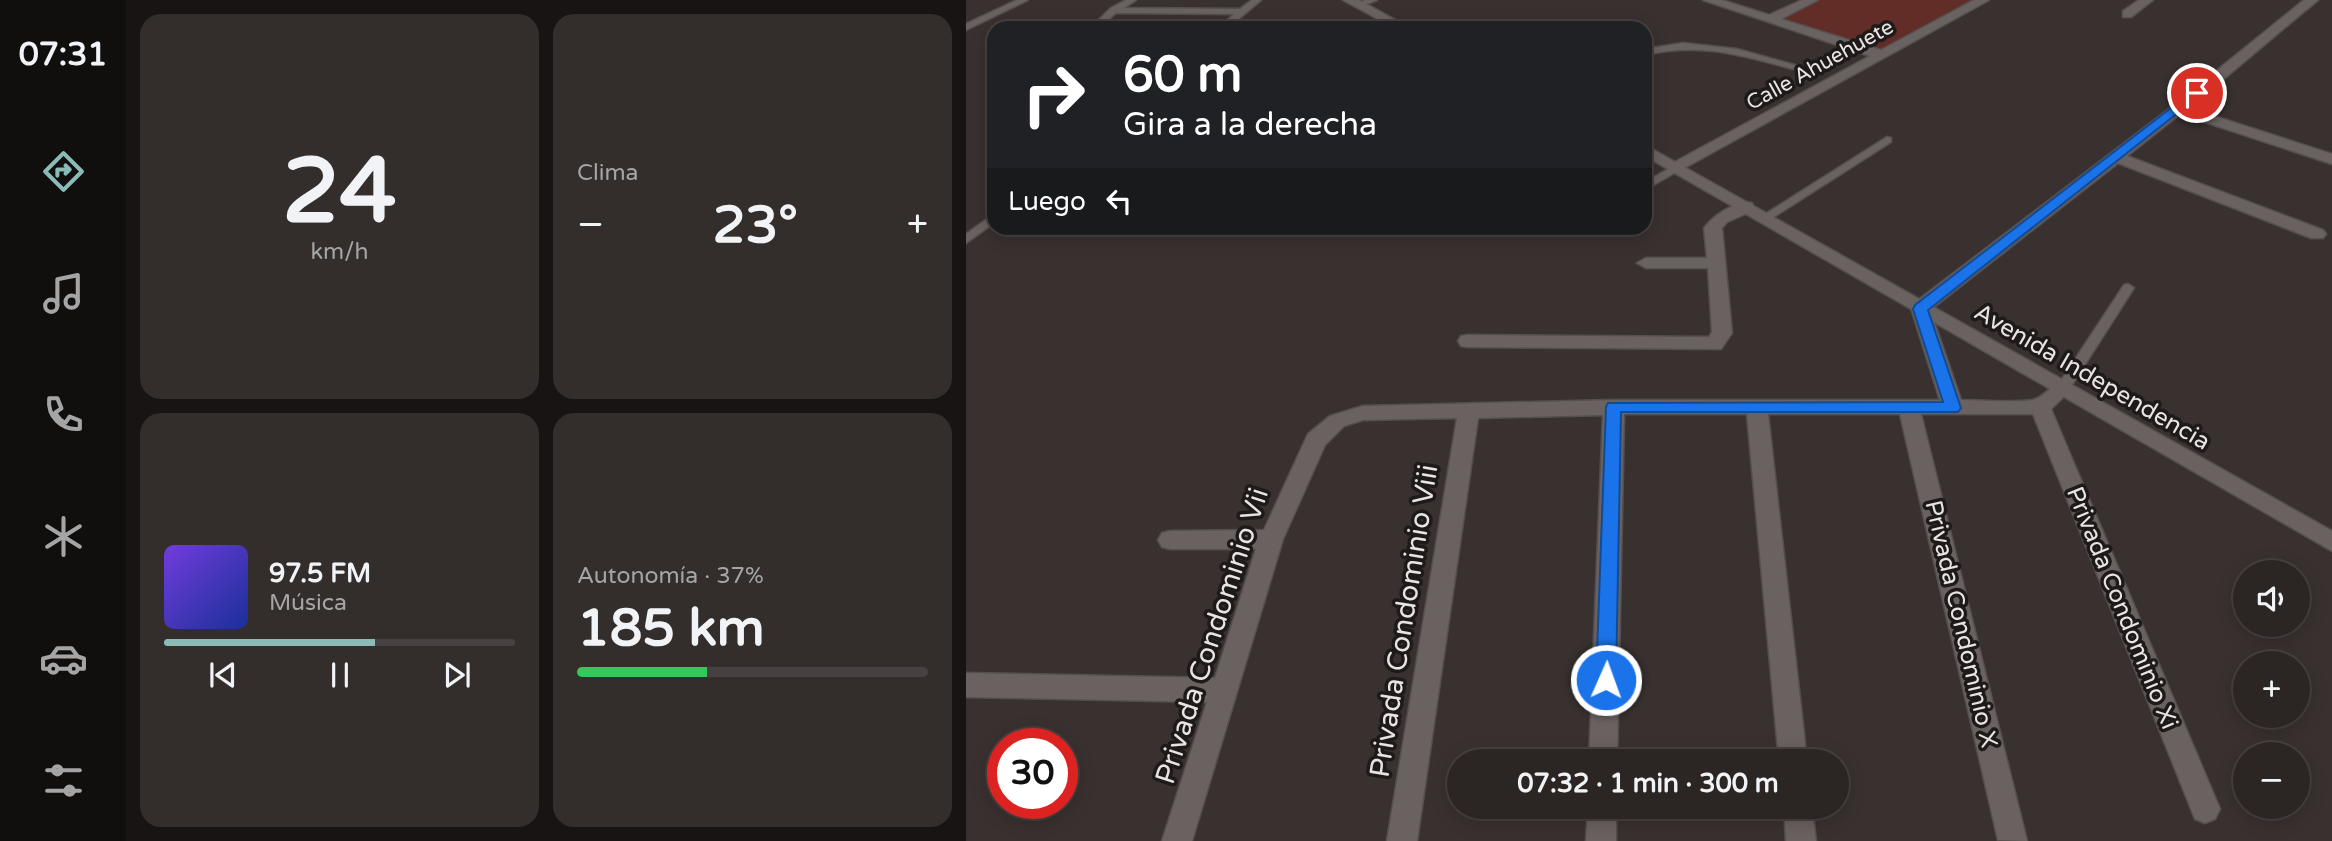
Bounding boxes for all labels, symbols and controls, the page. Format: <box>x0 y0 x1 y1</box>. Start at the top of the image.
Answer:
street label: Calle Ahuehuete <box>1742 14 1898 116</box>
text: 07:31 <box>19 36 107 74</box>
text: 60 m <box>1123 46 1242 105</box>
icon: right <box>1008 49 1099 140</box>
pin <box>2167 63 2227 123</box>
icon: arrive <box>2178 74 2216 112</box>
text: Gira a la derecha <box>1123 106 1377 144</box>
text: 24 <box>282 137 397 247</box>
icon: directions <box>39 147 88 196</box>
text: Clima <box>577 159 638 187</box>
icon: left <box>1100 182 1138 220</box>
text: Luego <box>1008 186 1086 217</box>
text: 23° <box>713 194 798 257</box>
text: − <box>577 202 604 248</box>
text: + <box>907 202 928 248</box>
text: km/h <box>311 238 368 266</box>
icon: music <box>39 269 88 318</box>
street label: Avenida Independencia <box>1969 298 2215 456</box>
icon: phone <box>39 390 88 439</box>
street label: Privada Condominio Viii <box>1362 462 1446 780</box>
street label: Privada Condominio Xi <box>2060 483 2184 733</box>
street label: Privada Condominio Vii <box>1148 484 1276 788</box>
street label: Privada Condominio X <box>1918 498 2004 750</box>
icon: climate <box>39 512 88 561</box>
text: 97.5 FM <box>269 558 371 589</box>
map controls <box>2233 560 2310 819</box>
button: sound <box>2233 560 2310 637</box>
text: Autonomía · 37% <box>577 562 764 590</box>
text: Música <box>269 589 347 617</box>
text: 185 km <box>577 597 765 660</box>
icon: car <box>39 634 88 683</box>
position arrow <box>1569 643 1643 717</box>
button: + <box>2233 651 2310 728</box>
icon: previous <box>204 656 242 694</box>
icon: pause <box>321 656 359 694</box>
icon: next <box>438 656 476 694</box>
speed limit sign: 30 <box>987 728 1078 819</box>
button: − <box>2233 742 2310 819</box>
icon: filters <box>39 756 88 805</box>
text: 07:32 · 1 min · 300 m <box>1517 768 1779 799</box>

